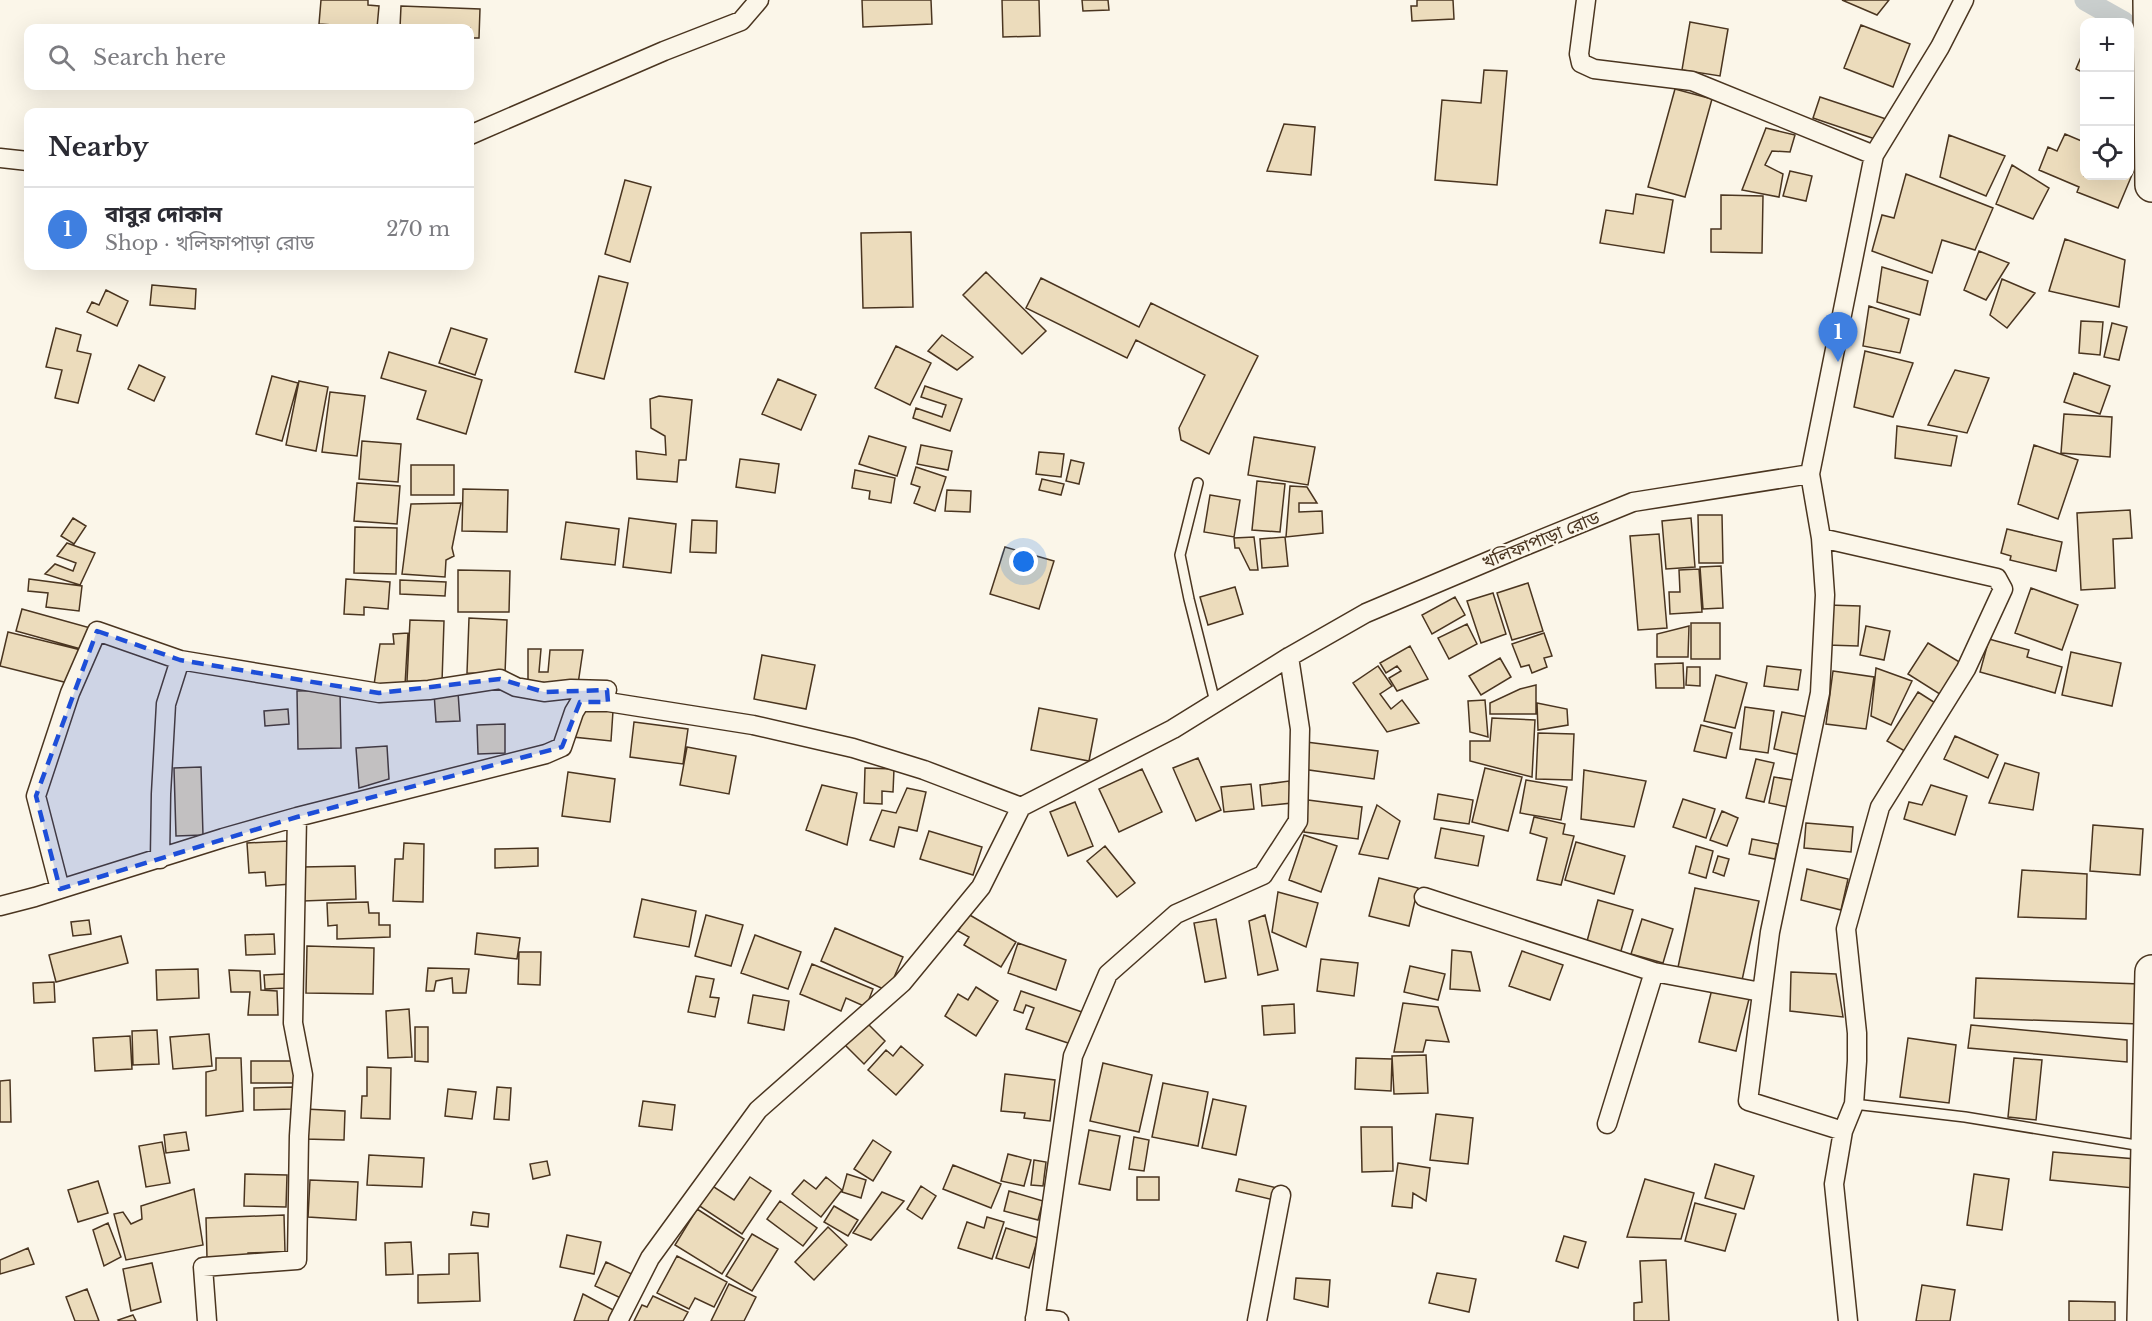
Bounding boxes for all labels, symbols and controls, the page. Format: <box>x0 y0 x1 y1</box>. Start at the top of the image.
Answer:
map controls <box>2080 18 2134 180</box>
button: + <box>2080 18 2134 72</box>
search box <box>24 24 474 90</box>
icon: search <box>45 41 78 74</box>
text: Search here <box>93 44 226 71</box>
button: − <box>2080 72 2134 126</box>
button: locate <box>2080 126 2134 180</box>
text: Nearby <box>48 131 149 163</box>
text: বাবুর দোকান <box>105 201 222 228</box>
text: 1 <box>63 217 72 241</box>
text: 270 m <box>386 217 450 241</box>
text: Shop · খলিফাপাড়া রোড <box>105 231 314 255</box>
pin: 1 <box>1818 312 1858 362</box>
street label: খলিফাপাড়া রোড <box>1479 506 1603 574</box>
your location <box>1009 547 1038 576</box>

